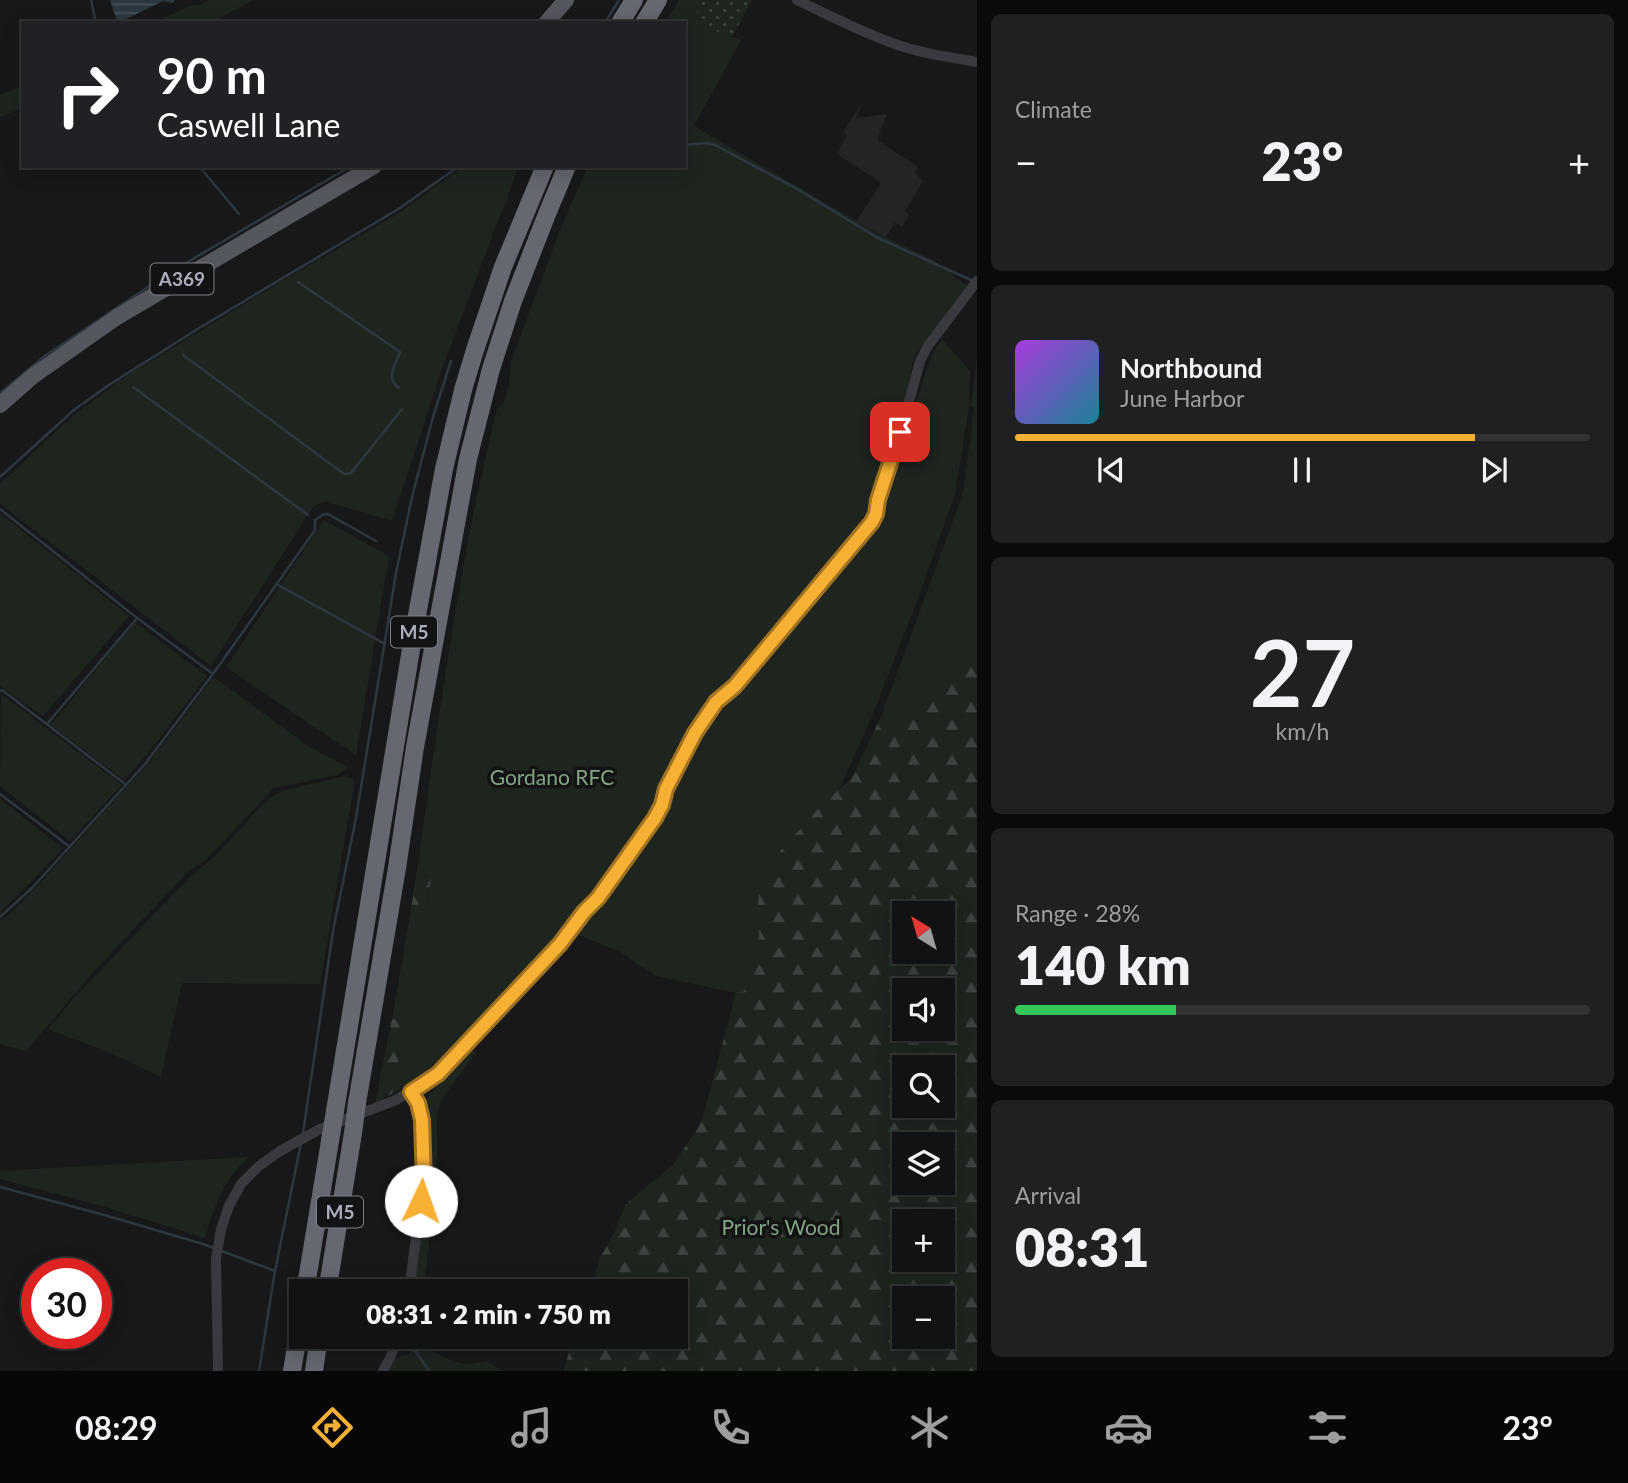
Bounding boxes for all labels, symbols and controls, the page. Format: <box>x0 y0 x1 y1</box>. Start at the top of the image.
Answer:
text: 90 m <box>157 46 267 104</box>
icon: right <box>42 49 133 140</box>
text: Climate <box>1015 95 1092 123</box>
text: Caswell Lane <box>157 105 340 144</box>
text: 23° <box>1262 130 1343 192</box>
text: − <box>1015 139 1037 185</box>
text: + <box>1568 139 1590 185</box>
road number: A369 <box>150 264 214 294</box>
text: Northbound <box>1120 352 1262 384</box>
text: June Harbor <box>1120 384 1244 412</box>
pin <box>870 402 930 462</box>
icon: arrive <box>881 413 919 451</box>
icon: previous <box>1092 451 1130 489</box>
icon: pause <box>1283 451 1321 489</box>
icon: next <box>1475 451 1513 489</box>
road number: M5 <box>391 617 437 648</box>
text: 27 <box>1250 617 1355 726</box>
text: km/h <box>1276 717 1329 745</box>
park label: Gordano RFC <box>490 764 614 789</box>
text: Range · 28% <box>1015 899 1140 927</box>
north arrow <box>892 901 956 964</box>
map controls <box>892 901 955 1349</box>
text: 140 km <box>1015 934 1191 996</box>
button: sound <box>892 978 955 1041</box>
button: search <box>892 1055 955 1118</box>
button: layers <box>892 1132 955 1195</box>
position arrow <box>384 1164 458 1238</box>
text: Arrival <box>1015 1181 1081 1209</box>
road number: M5 <box>317 1196 363 1228</box>
button: + <box>892 1209 955 1272</box>
park label: Prior's Wood <box>721 1214 841 1239</box>
text: 08:31 <box>1015 1216 1149 1278</box>
speed limit sign: 30 <box>21 1258 112 1349</box>
button: − <box>892 1286 955 1349</box>
text: 08:31 · 2 min · 750 m <box>366 1298 611 1330</box>
icon: directions <box>308 1403 357 1452</box>
icon: music <box>507 1403 556 1452</box>
icon: phone <box>706 1403 755 1452</box>
icon: climate <box>905 1403 954 1452</box>
icon: car <box>1104 1403 1153 1452</box>
icon: filters <box>1303 1403 1352 1452</box>
text: 08:29 <box>75 1408 158 1447</box>
text: 23° <box>1502 1408 1553 1447</box>

